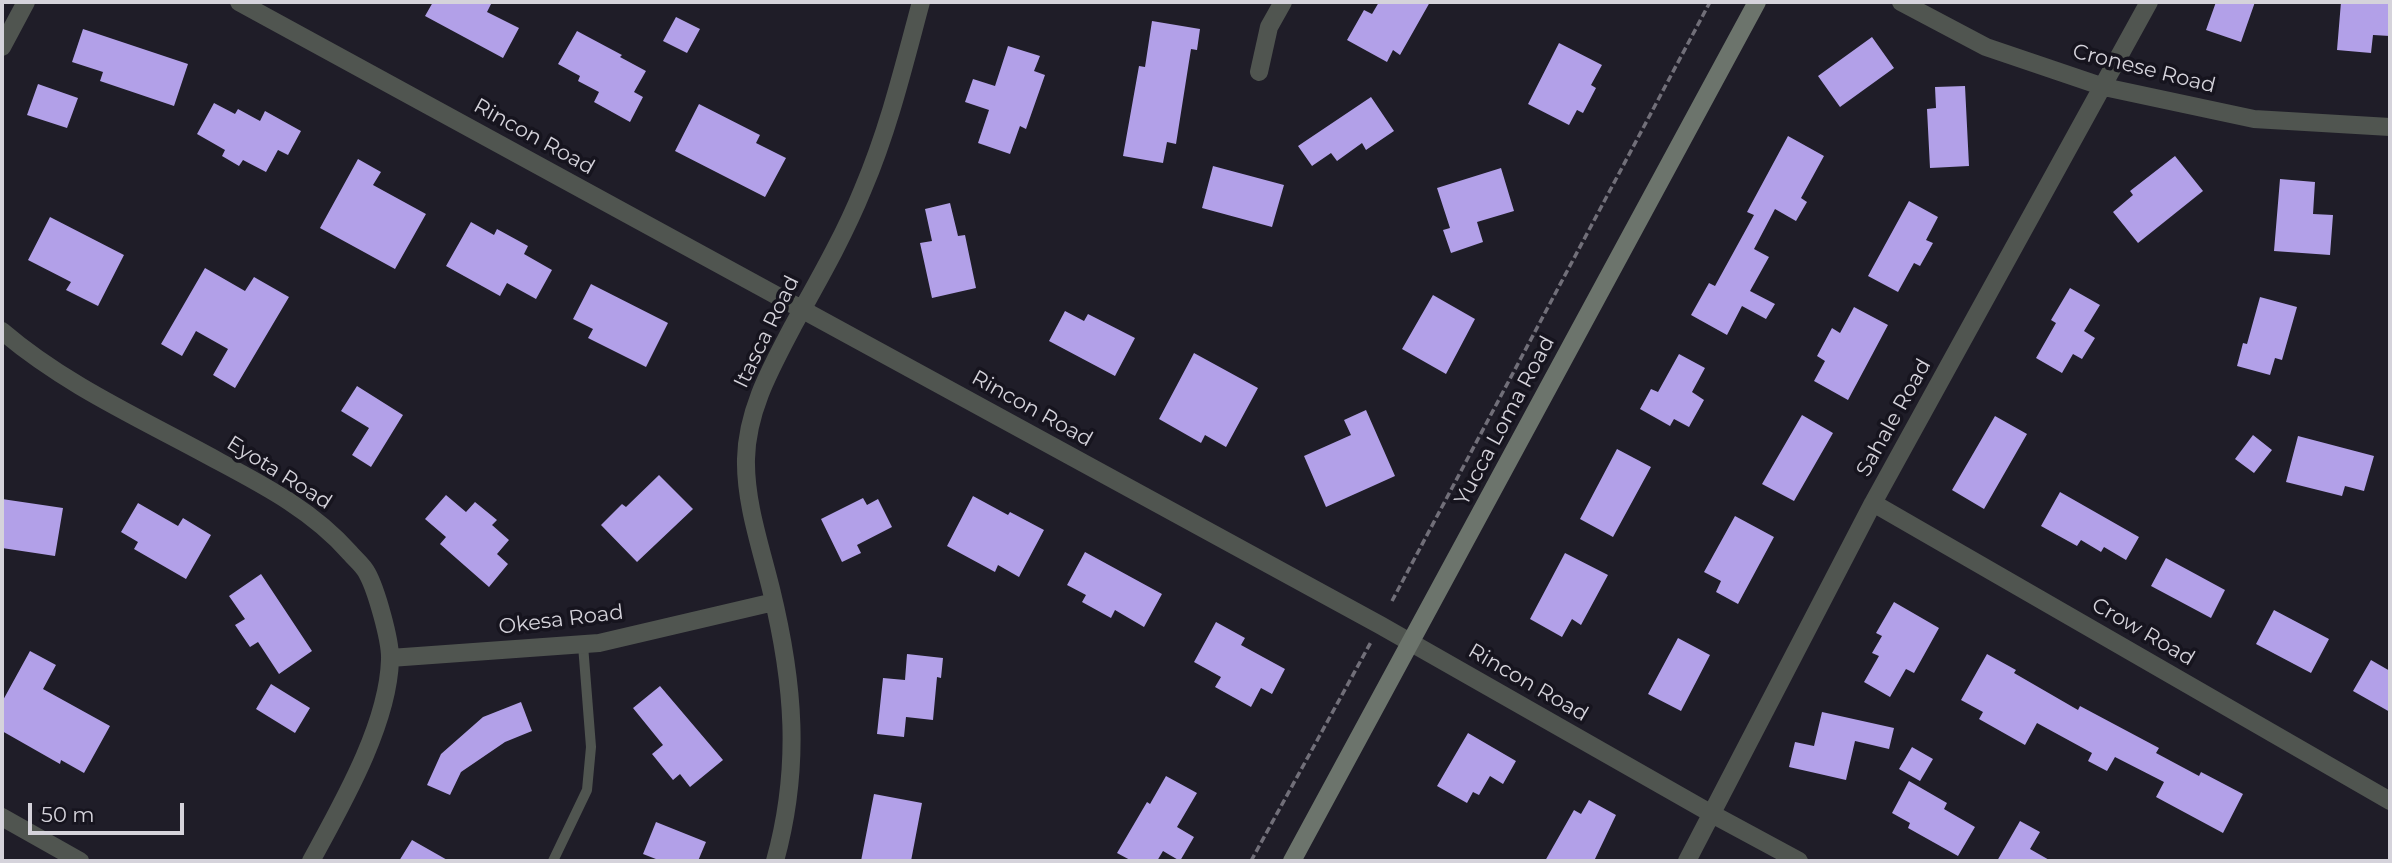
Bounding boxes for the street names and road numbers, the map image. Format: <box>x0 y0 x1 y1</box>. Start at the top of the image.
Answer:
street label: Cronese Road <box>2070 39 2218 99</box>
street label: Rincon Road <box>469 93 599 181</box>
street label: Itasca Road <box>729 272 805 392</box>
street label: Yucca Loma Road <box>1450 332 1560 510</box>
street label: Sahale Road <box>1851 355 1937 481</box>
street label: Rincon Road <box>967 365 1097 453</box>
street label: Eyota Road <box>222 431 336 515</box>
street label: Crow Road <box>2087 592 2199 672</box>
street label: Okesa Road <box>497 600 625 640</box>
street label: Rincon Road <box>1463 638 1593 728</box>

